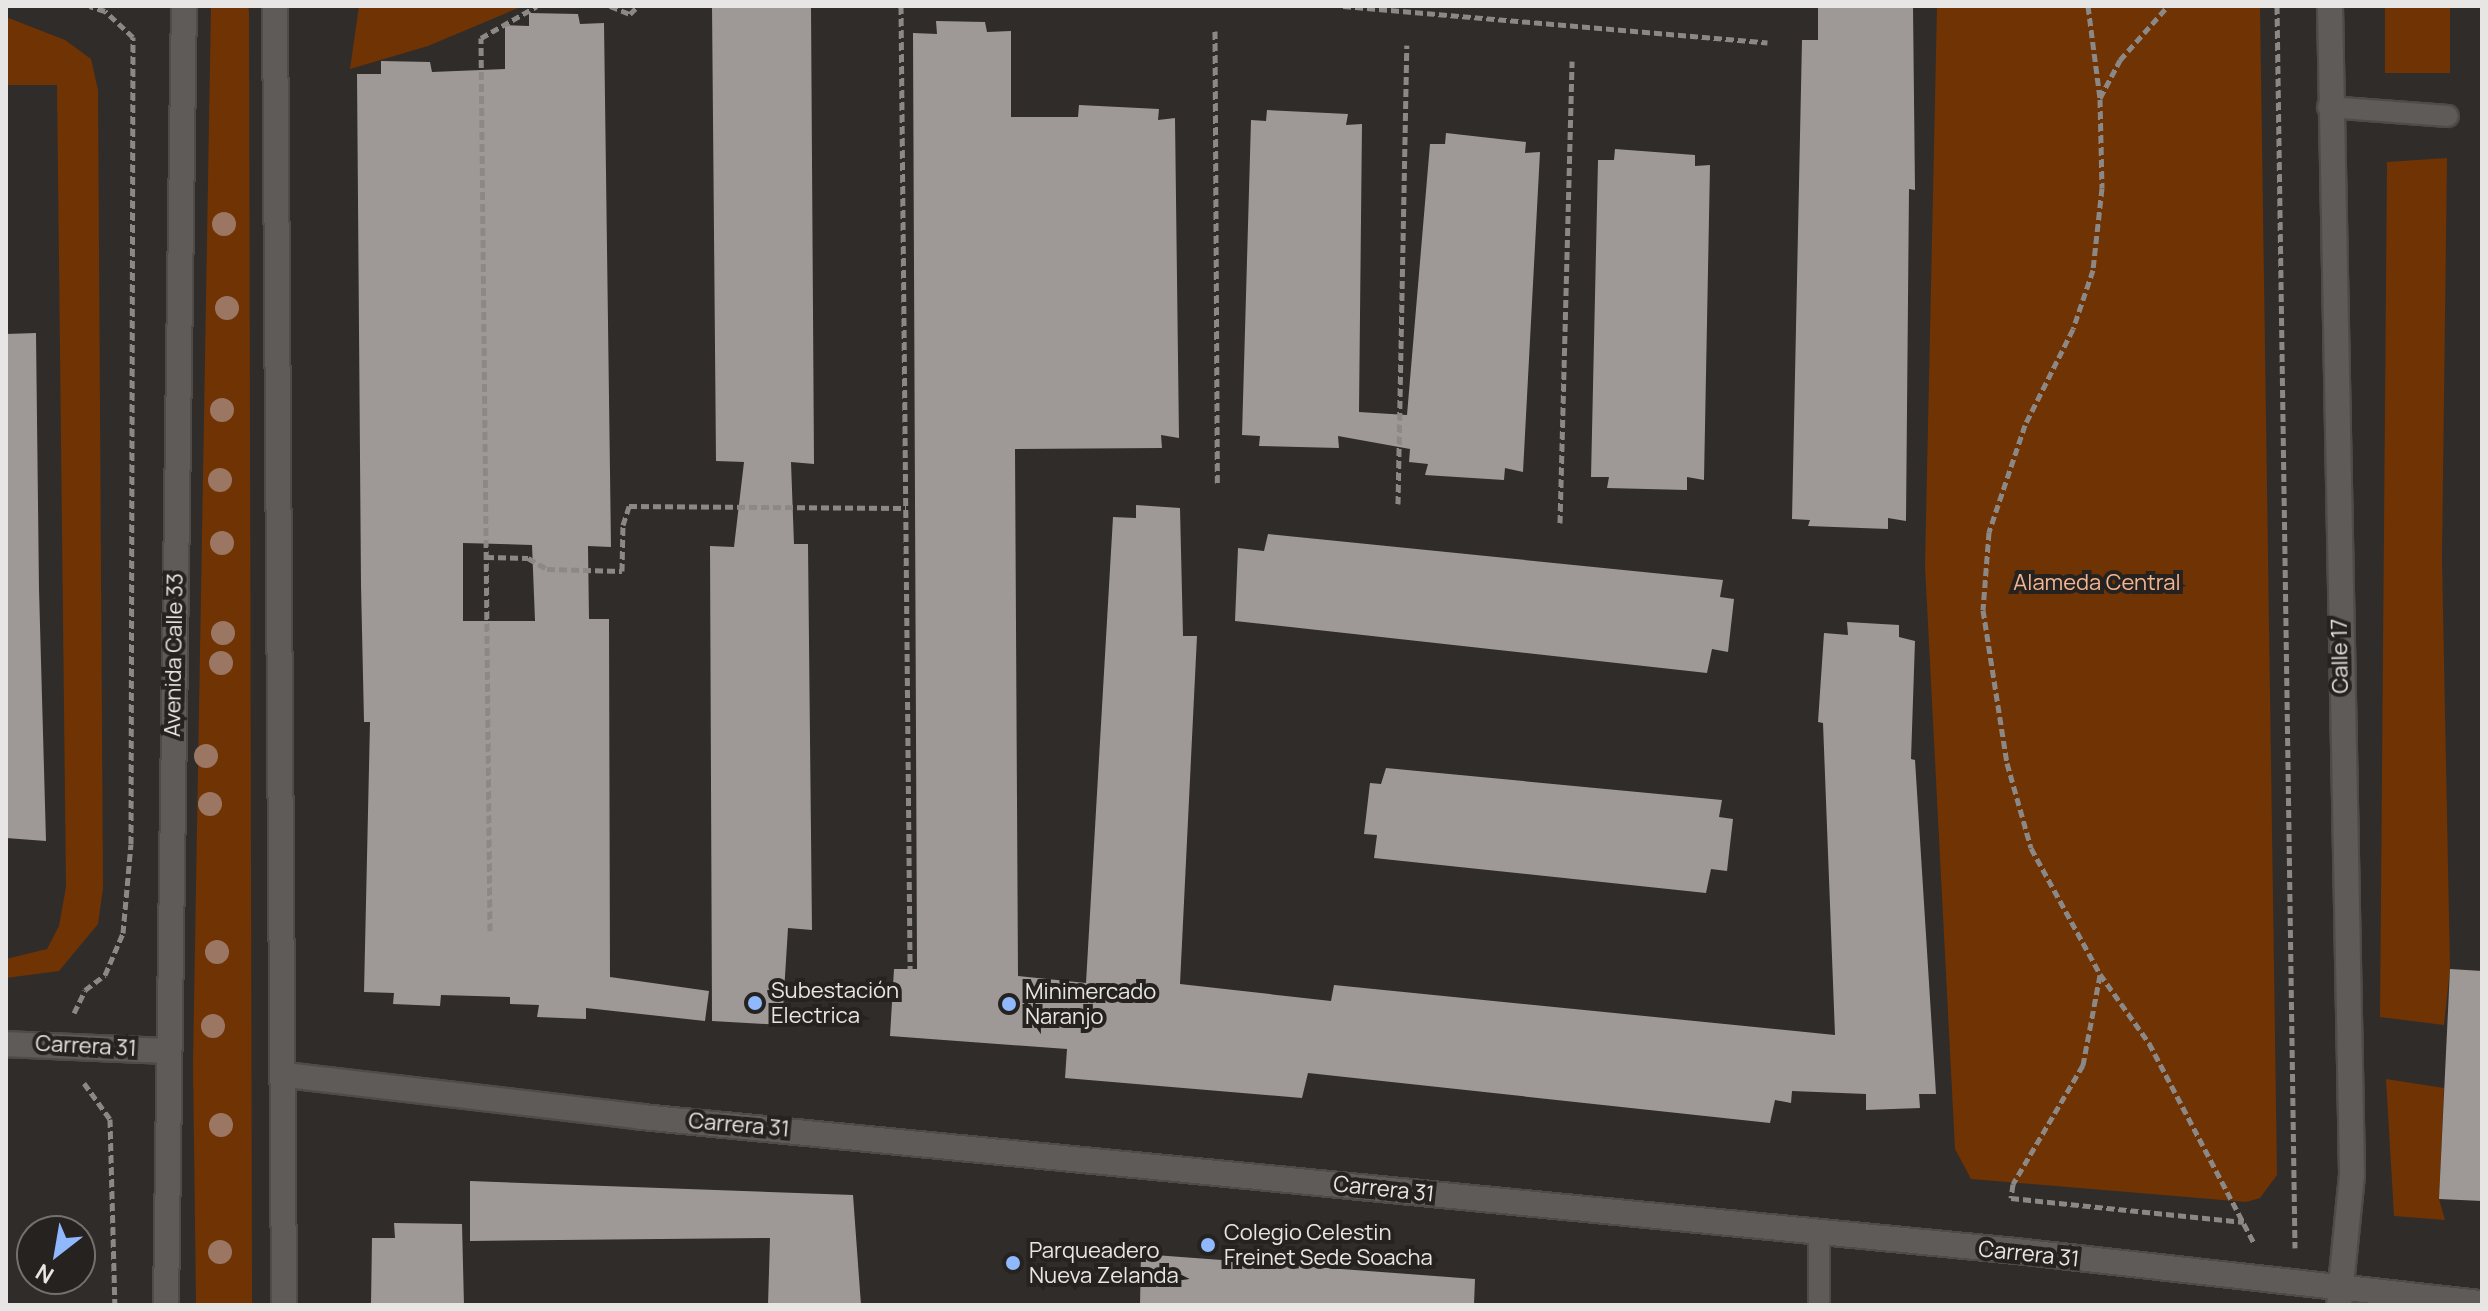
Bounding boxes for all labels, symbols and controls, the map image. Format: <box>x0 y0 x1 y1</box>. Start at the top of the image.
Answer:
park label: Alameda Central <box>2013 570 2181 596</box>
street label: Avenida Calle 33 <box>159 573 189 737</box>
street label: Calle 17 <box>2326 618 2354 694</box>
place label: Subestación Electrica <box>771 977 899 1028</box>
place label: Minimercado Naranjo <box>1025 978 1156 1030</box>
marker: Subestación Electrica <box>746 994 764 1012</box>
marker: Minimercado Naranjo <box>1000 995 1018 1013</box>
street label: Carrera 31 <box>35 1030 137 1062</box>
street label: Carrera 31 <box>687 1107 791 1143</box>
street label: Carrera 31 <box>1332 1171 1436 1207</box>
north arrow <box>16 1215 96 1295</box>
place label: Colegio Celestin Freinet Sede Soacha <box>1224 1219 1433 1270</box>
marker: Colegio Celestin Freinet Sede Soacha <box>1199 1236 1217 1254</box>
street label: Carrera 31 <box>1977 1236 2081 1272</box>
place label: Parqueadero Nueva Zelanda <box>1029 1237 1179 1288</box>
marker: Parqueadero Nueva Zelanda <box>1004 1254 1022 1272</box>
text: N <box>30 1257 59 1291</box>

